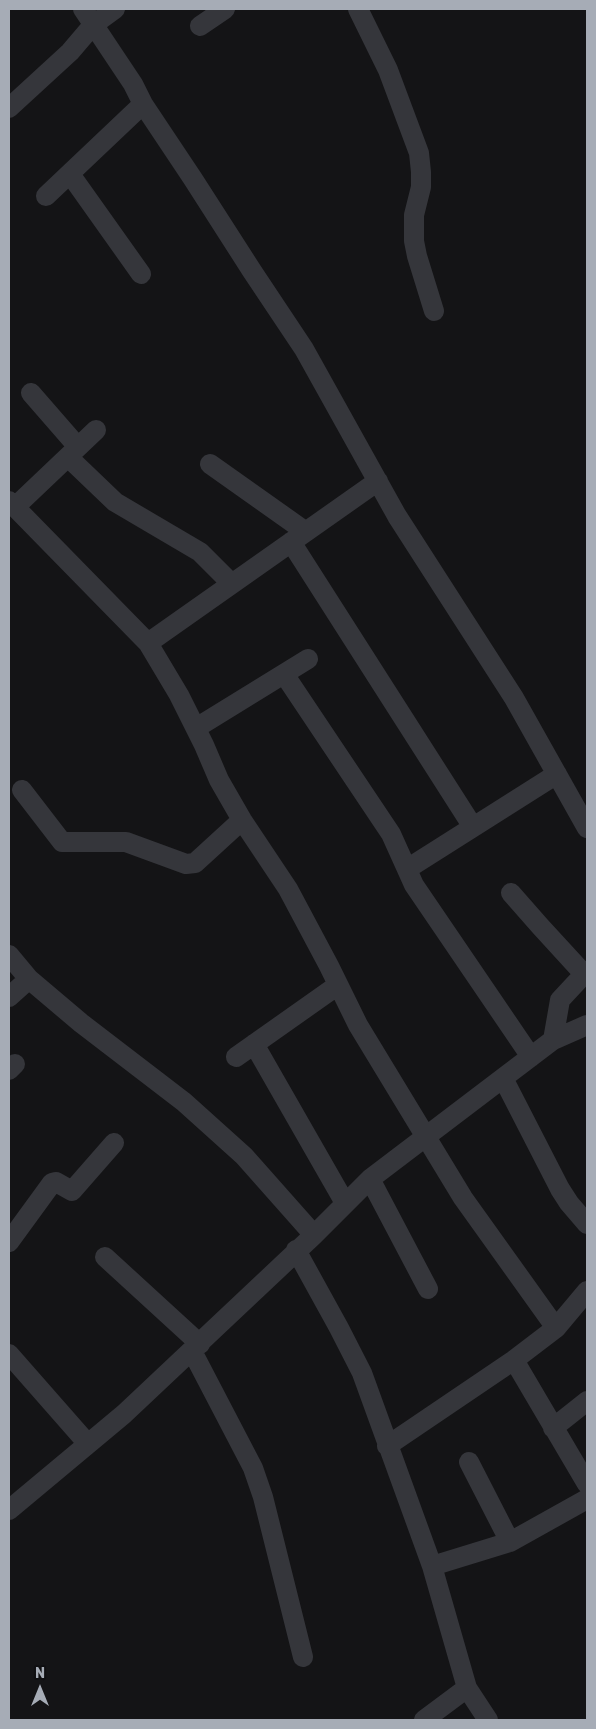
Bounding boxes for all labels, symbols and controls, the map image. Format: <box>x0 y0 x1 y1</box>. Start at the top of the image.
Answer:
north arrow <box>15 1664 65 1714</box>
text: N <box>35 1665 45 1682</box>

